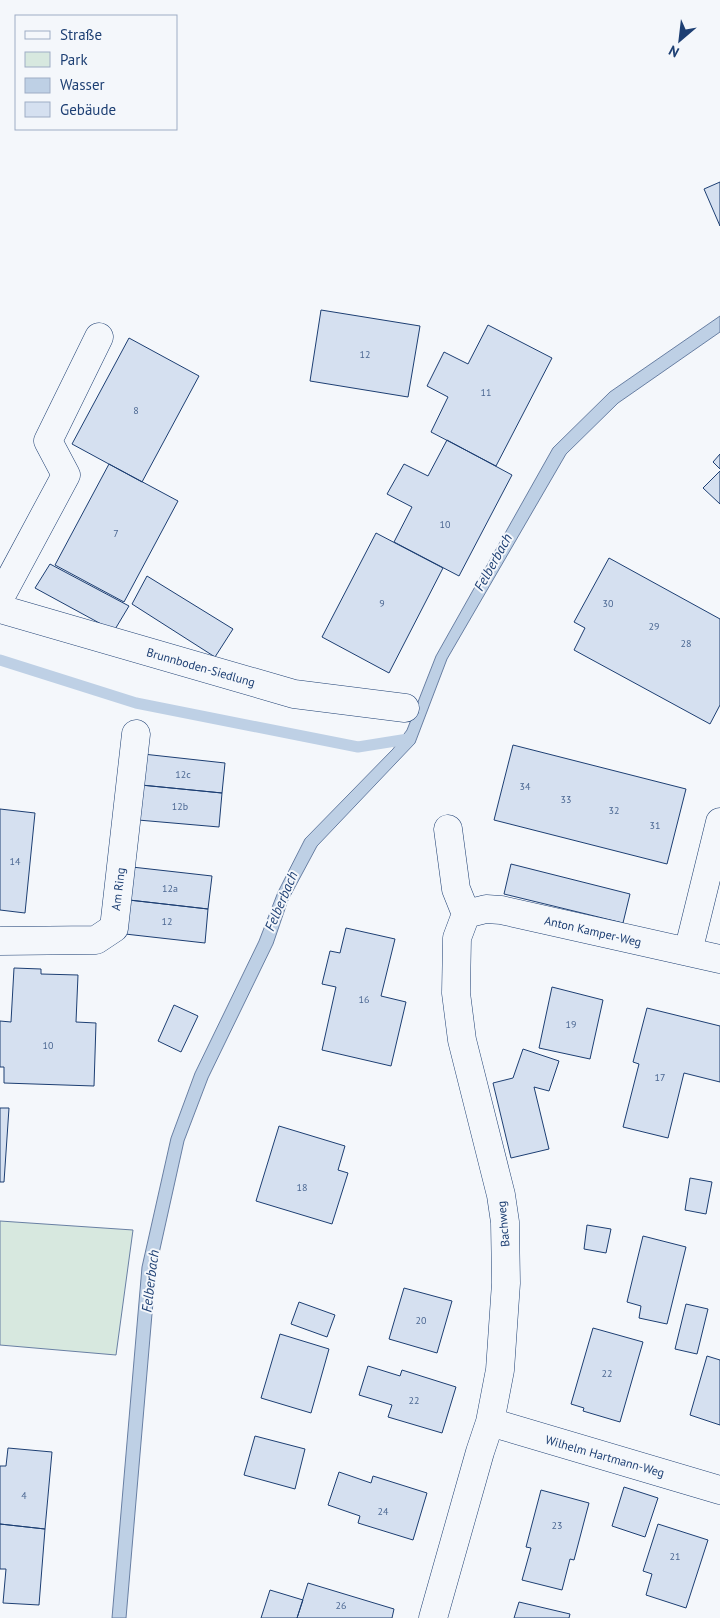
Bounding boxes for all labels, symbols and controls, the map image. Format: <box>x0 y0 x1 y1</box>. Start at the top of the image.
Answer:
legend <box>15 15 178 130</box>
north arrow <box>655 15 705 65</box>
text: Straße <box>60 25 102 44</box>
text: N <box>666 41 682 62</box>
text: Park <box>60 50 88 69</box>
text: Wasser <box>60 75 105 94</box>
text: Gebäude <box>60 100 116 119</box>
house number: 12 <box>360 348 370 361</box>
house number: 11 <box>481 386 491 399</box>
house number: 8 <box>133 404 139 417</box>
house number: 10 <box>440 518 451 531</box>
house number: 7 <box>113 527 119 540</box>
water label: Felberbach <box>470 530 516 594</box>
house number: 9 <box>379 597 385 610</box>
house number: 30 <box>603 597 614 610</box>
house number: 29 <box>649 620 659 633</box>
house number: 28 <box>681 637 691 650</box>
street label: Brunnboden-Siedlung <box>145 644 257 690</box>
house number: 12c <box>175 768 191 781</box>
house number: 34 <box>520 780 531 793</box>
house number: 33 <box>561 793 571 806</box>
house number: 12b <box>172 800 188 813</box>
house number: 32 <box>609 804 619 817</box>
house number: 31 <box>650 819 660 832</box>
house number: 14 <box>10 855 21 868</box>
street label: Am Ring <box>108 867 128 911</box>
water label: Felberbach <box>260 869 302 933</box>
house number: 12a <box>162 882 178 895</box>
street label: Anton Kamper-Weg <box>543 913 643 949</box>
house number: 12 <box>162 915 172 928</box>
house number: 16 <box>359 993 369 1006</box>
house number: 19 <box>566 1018 576 1031</box>
house number: 10 <box>43 1039 54 1052</box>
house number: 17 <box>655 1071 665 1084</box>
house number: 18 <box>297 1181 307 1194</box>
street label: Bachweg <box>494 1200 512 1248</box>
water label: Felberbach <box>137 1249 163 1313</box>
house number: 20 <box>416 1314 427 1327</box>
house number: 22 <box>602 1367 612 1380</box>
house number: 22 <box>409 1394 419 1407</box>
street label: Wilhelm Hartmann-Weg <box>544 1432 666 1480</box>
house number: 4 <box>21 1489 27 1502</box>
house number: 24 <box>378 1505 389 1518</box>
house number: 23 <box>552 1519 562 1532</box>
house number: 21 <box>670 1550 680 1563</box>
house number: 26 <box>336 1599 346 1612</box>

